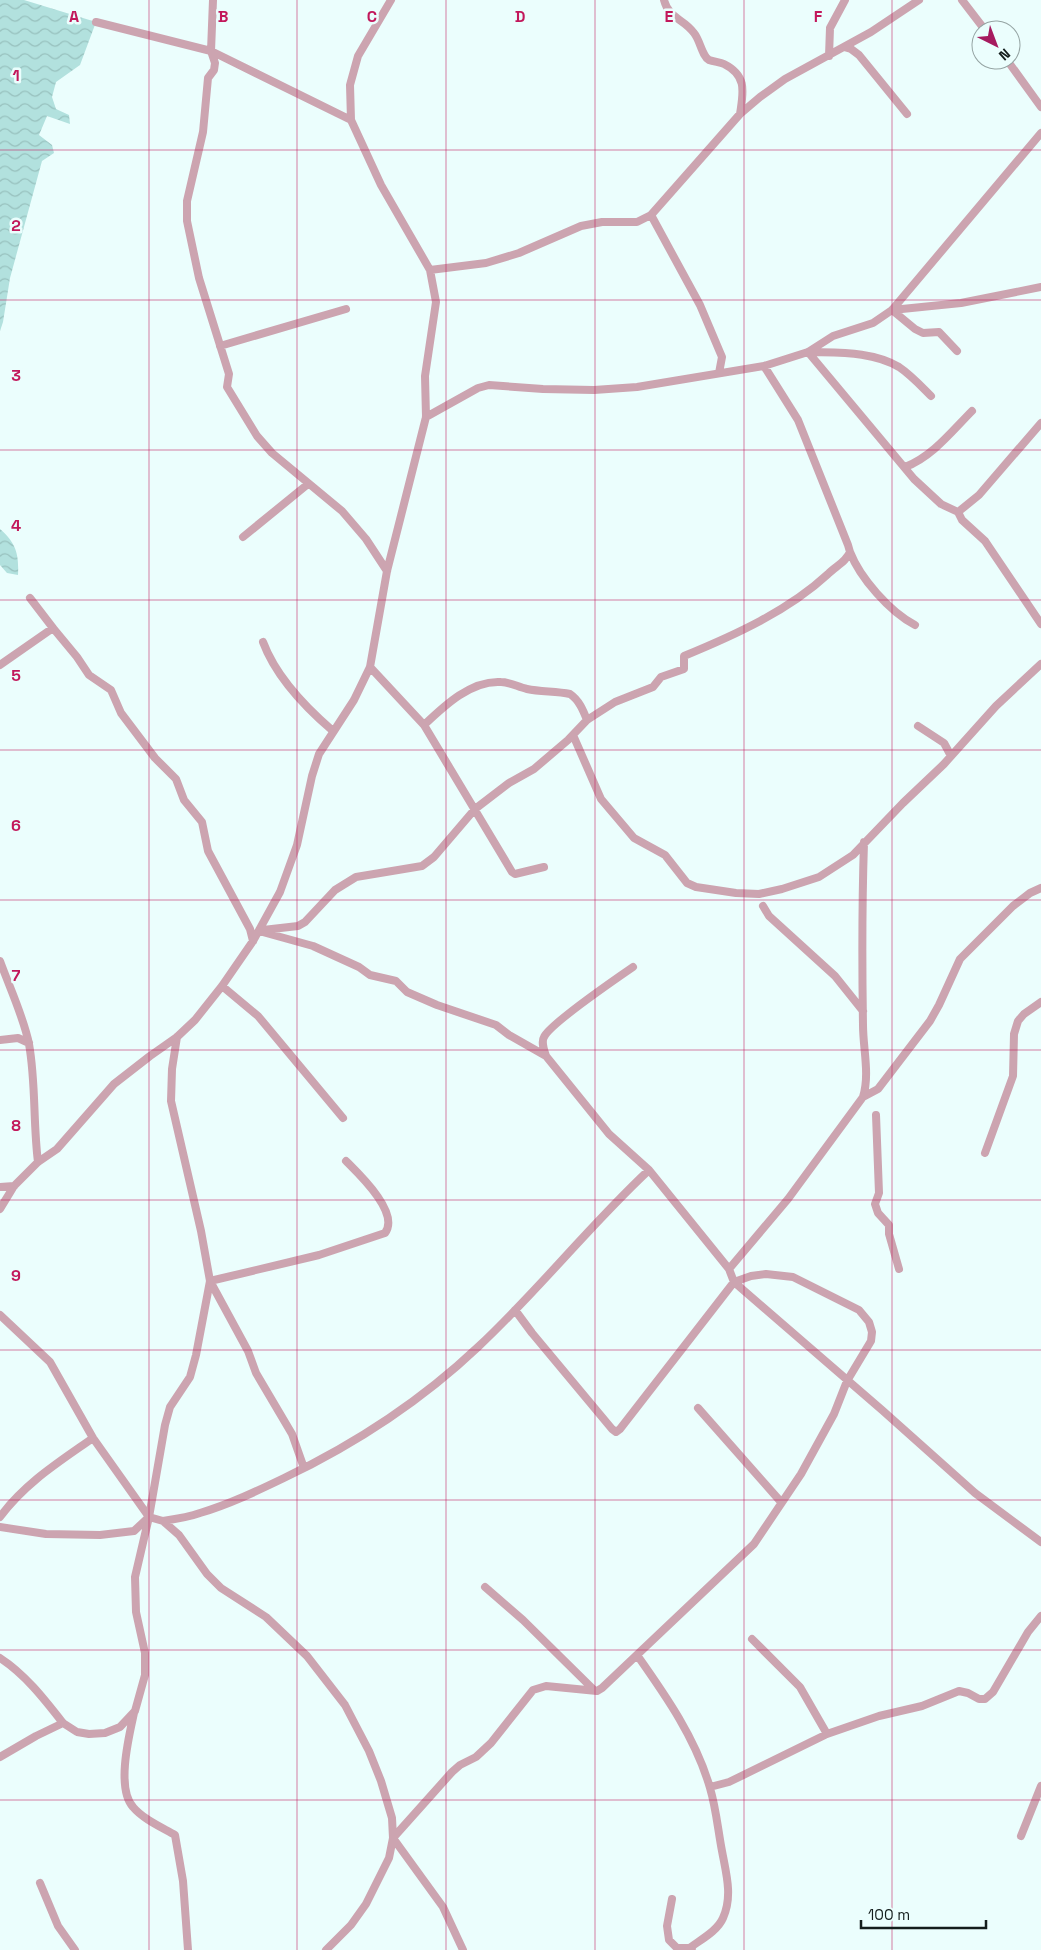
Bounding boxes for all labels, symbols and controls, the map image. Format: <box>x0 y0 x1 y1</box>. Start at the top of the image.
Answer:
text: A <box>69 6 79 27</box>
text: B <box>218 6 228 27</box>
text: C <box>367 6 377 27</box>
text: D <box>515 6 525 27</box>
text: E <box>665 6 674 27</box>
text: F <box>814 6 823 27</box>
north arrow <box>971 20 1021 70</box>
text: N <box>995 45 1014 64</box>
text: 1 <box>12 65 20 86</box>
text: 2 <box>11 215 21 236</box>
text: 3 <box>11 365 21 386</box>
text: 4 <box>11 515 21 536</box>
text: 5 <box>11 665 21 686</box>
text: 6 <box>11 815 21 836</box>
text: 7 <box>12 965 21 986</box>
text: 8 <box>11 1115 21 1136</box>
text: 9 <box>11 1265 21 1286</box>
scale bar <box>861 1898 986 1930</box>
text: 100 m <box>868 1905 910 1924</box>

